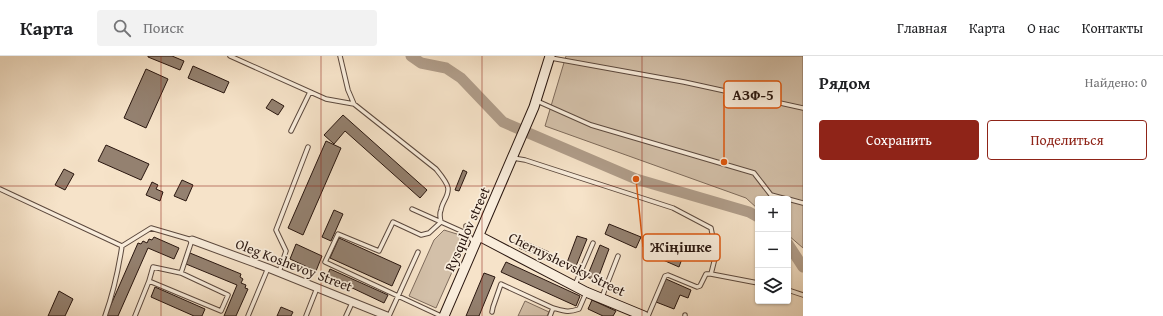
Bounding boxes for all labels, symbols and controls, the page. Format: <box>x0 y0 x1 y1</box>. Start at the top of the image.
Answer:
search box <box>97 10 377 46</box>
text: Карта <box>20 14 73 42</box>
icon: search <box>111 17 133 39</box>
text: Поиск <box>143 17 184 38</box>
text: Главная <box>897 18 947 38</box>
text: Карта <box>969 18 1005 38</box>
text: О нас <box>1027 18 1060 38</box>
text: Контакты <box>1082 18 1143 38</box>
text: Рядом <box>819 70 870 95</box>
text: Найдено: 0 <box>1085 73 1147 92</box>
callout: АЗФ-5 <box>724 81 781 108</box>
text: АЗФ-5 <box>732 84 774 105</box>
button: Сохранить <box>819 120 979 160</box>
button: Поделиться <box>987 120 1147 160</box>
street label: Rysqulov street <box>439 184 495 274</box>
map controls <box>755 196 791 304</box>
button: + <box>755 196 791 232</box>
street label: Chernyshevsky Street <box>505 227 629 301</box>
button: − <box>755 232 791 268</box>
street label: Oleg Koshevoy Street <box>233 233 355 297</box>
callout: Жіңішке <box>643 234 720 261</box>
text: Жіңішке <box>649 236 712 257</box>
button: layers <box>755 268 791 304</box>

